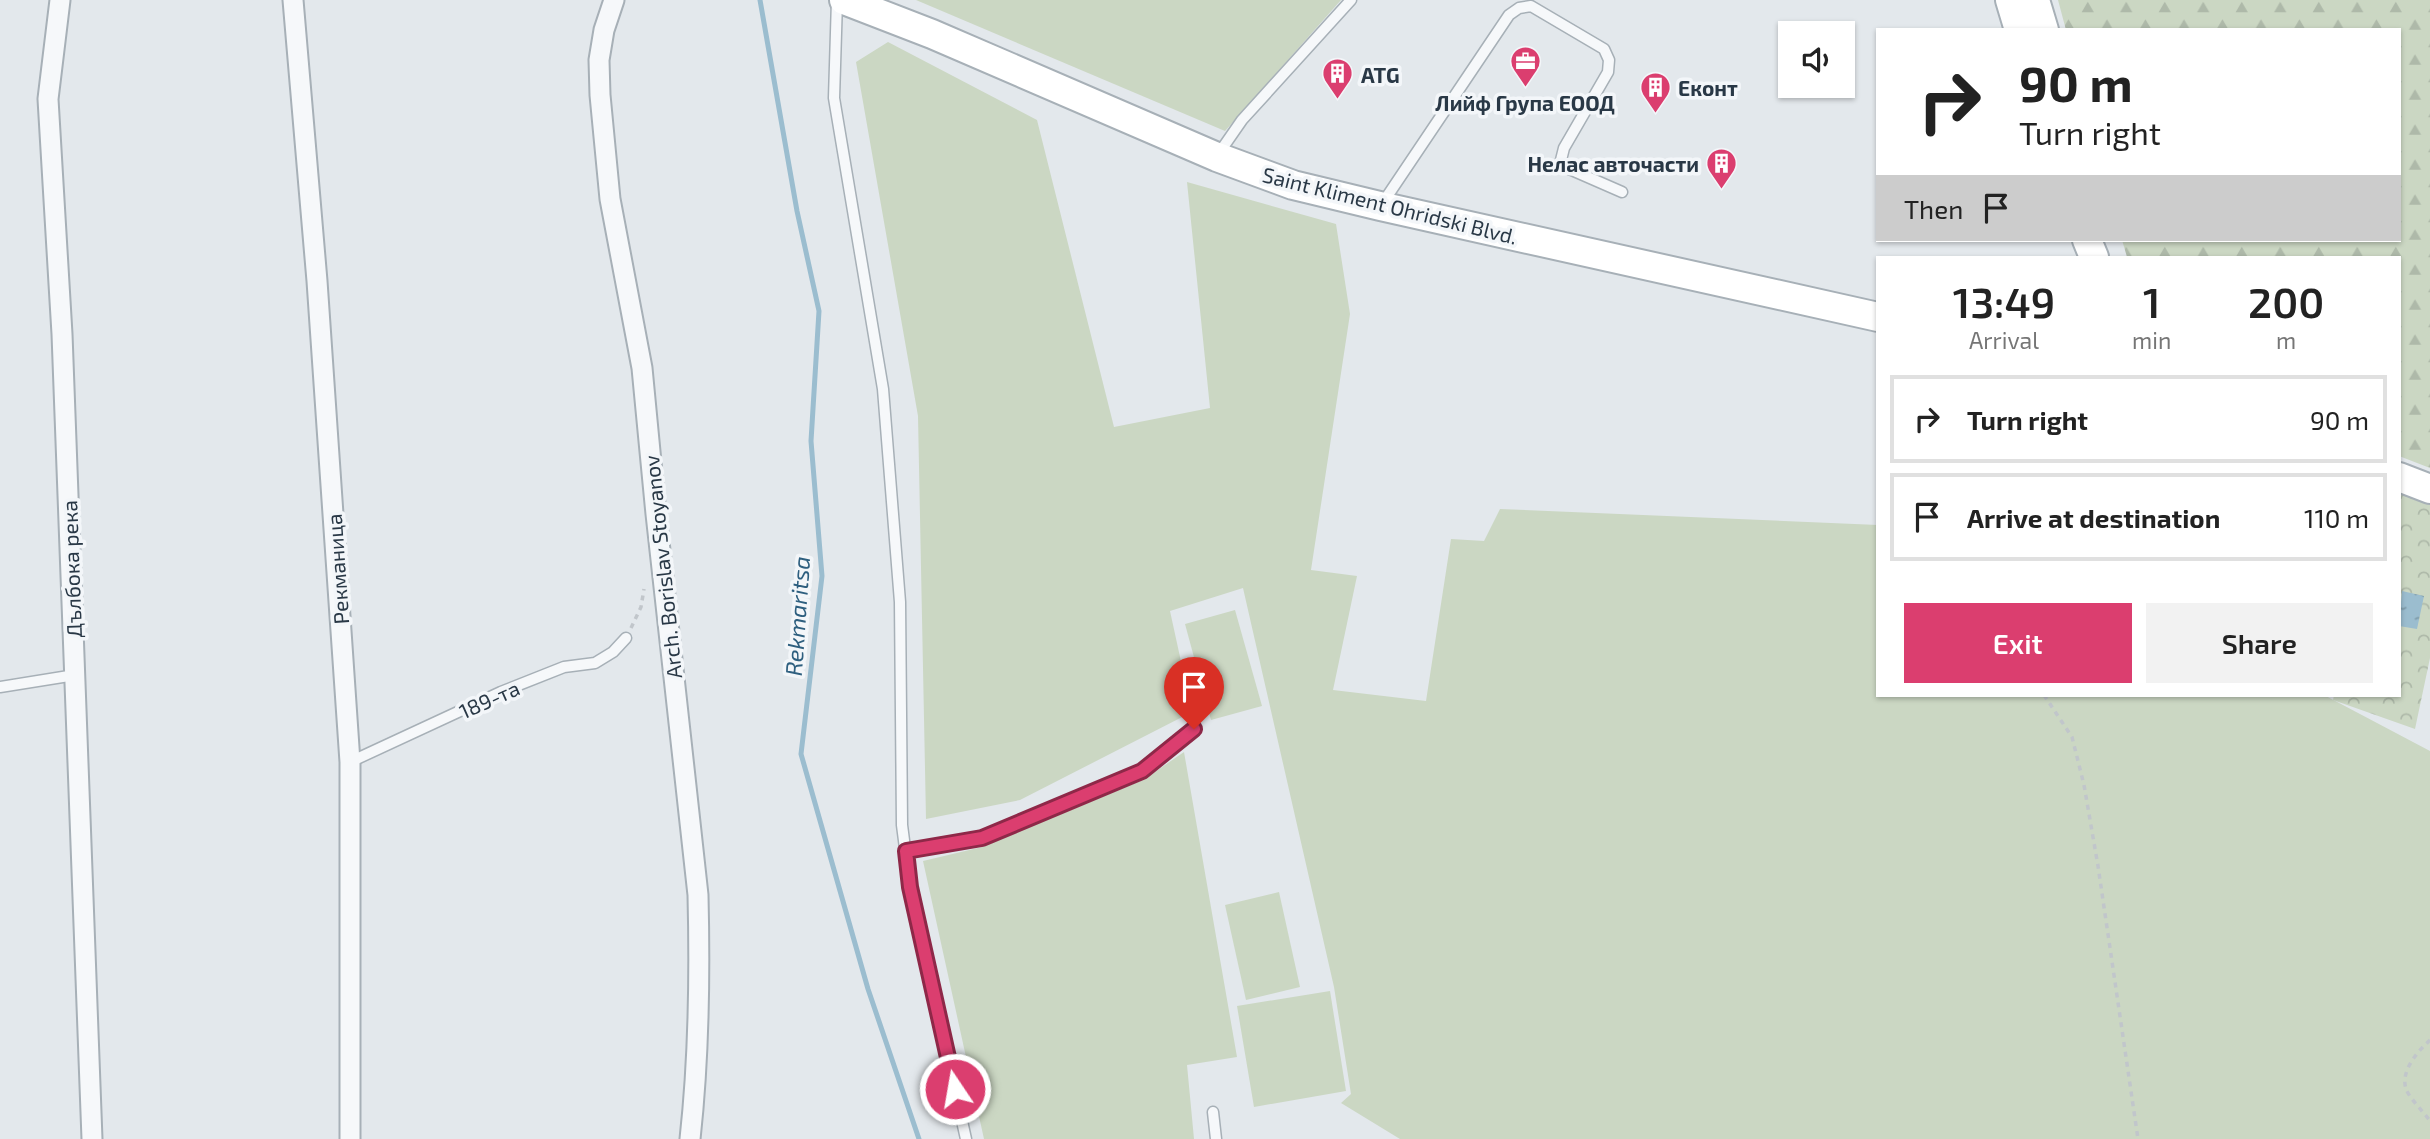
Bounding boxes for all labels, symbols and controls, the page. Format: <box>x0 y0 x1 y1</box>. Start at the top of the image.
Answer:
map controls <box>1778 21 1855 98</box>
button: sound <box>1778 21 1855 98</box>
office icon: Лийф Група ЕООД <box>1508 45 1542 89</box>
text: 90 m <box>2019 53 2133 112</box>
icon: right <box>1904 56 1995 147</box>
building icon: ATG <box>1321 57 1355 101</box>
place label: ATG <box>1361 62 1400 87</box>
building icon: Еконт <box>1638 70 1672 114</box>
place label: Еконт <box>1678 75 1738 100</box>
place label: Лийф Група ЕООД <box>1435 90 1615 115</box>
text: Turn right <box>2019 113 2161 151</box>
building icon: Нелас авточасти <box>1705 146 1739 190</box>
place label: Нелас авточасти <box>1527 151 1699 176</box>
street label: Saint Kliment Ohridski Blvd. <box>1260 161 1520 249</box>
icon: arrive <box>1977 189 2015 227</box>
text: Then <box>1904 193 1963 224</box>
text: 13:49 <box>1953 276 2055 326</box>
text: 1 <box>2143 276 2160 326</box>
text: 200 <box>2248 276 2324 326</box>
text: Arrival <box>1969 326 2039 354</box>
text: min <box>2132 326 2171 354</box>
text: m <box>2276 326 2296 354</box>
icon: right <box>1908 400 1946 438</box>
text: Turn right <box>1967 404 2088 435</box>
text: 90 m <box>2310 404 2369 435</box>
street label: Аrch. Borislav Stoyanov <box>638 454 686 680</box>
icon: arrive <box>1908 498 1946 536</box>
street label: Дълбока река <box>56 500 86 638</box>
text: Arrive at destination <box>1967 502 2220 533</box>
text: 110 m <box>2304 502 2369 533</box>
street label: Рекманица <box>321 513 353 625</box>
water label: Rekmaritsa <box>779 555 815 677</box>
button: Exit <box>1904 603 2132 683</box>
button: Share <box>2146 603 2373 683</box>
pin <box>1164 657 1224 729</box>
icon: arrive <box>1175 668 1213 706</box>
street label: 189-та <box>455 675 523 723</box>
position arrow <box>918 1052 992 1126</box>

